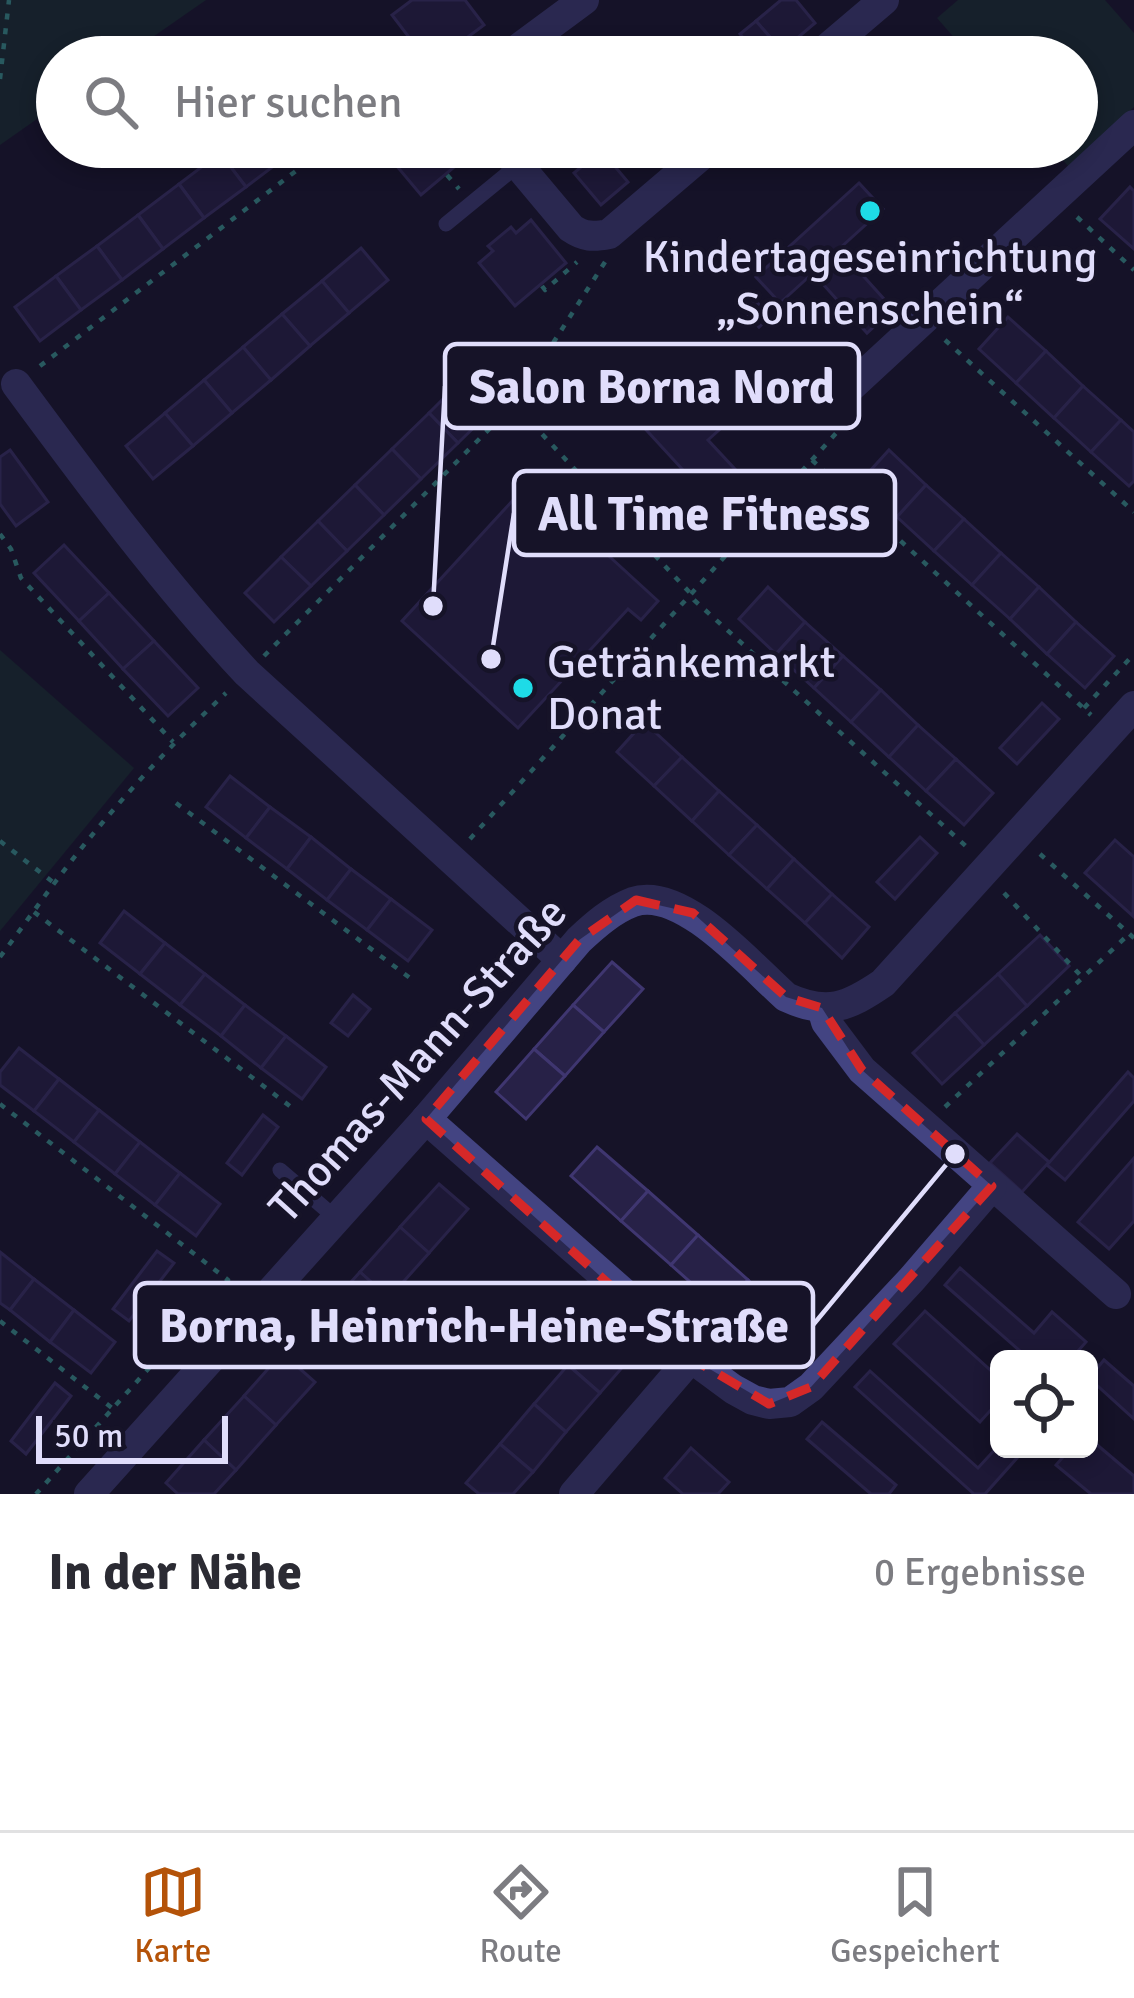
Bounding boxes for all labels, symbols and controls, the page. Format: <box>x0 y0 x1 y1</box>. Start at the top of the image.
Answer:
search box <box>36 36 1098 168</box>
icon: search <box>78 69 144 135</box>
text: Hier suchen <box>174 75 403 130</box>
marker: Kindertageseinrichtung „Sonnenschein“ <box>857 198 883 224</box>
place label: Kindertageseinrichtung „Sonnenschein“ <box>643 230 1097 337</box>
callout: Salon Borna Nord <box>445 344 859 428</box>
text: Salon Borna Nord <box>469 358 835 417</box>
callout: All Time Fitness <box>514 471 895 555</box>
text: All Time Fitness <box>538 485 870 544</box>
place label: Getränkemarkt Donat <box>547 635 836 742</box>
marker: Getränkemarkt Donat <box>510 675 536 701</box>
street label: Thomas-Mann-Straße <box>257 886 579 1234</box>
callout: Borna, Heinrich-Heine-Straße <box>135 1283 813 1367</box>
text: Borna, Heinrich-Heine-Straße <box>159 1297 789 1356</box>
map controls <box>990 1350 1098 1458</box>
button: locate <box>990 1350 1098 1458</box>
scale bar <box>36 1410 228 1463</box>
text: 50 m <box>54 1416 123 1457</box>
text: In der Nähe <box>48 1541 302 1604</box>
text: 0 Ergebnisse <box>874 1548 1086 1596</box>
tab: Karte <box>134 1859 211 1972</box>
tab: Route <box>480 1859 562 1972</box>
tab: Gespeichert <box>830 1859 1000 1972</box>

